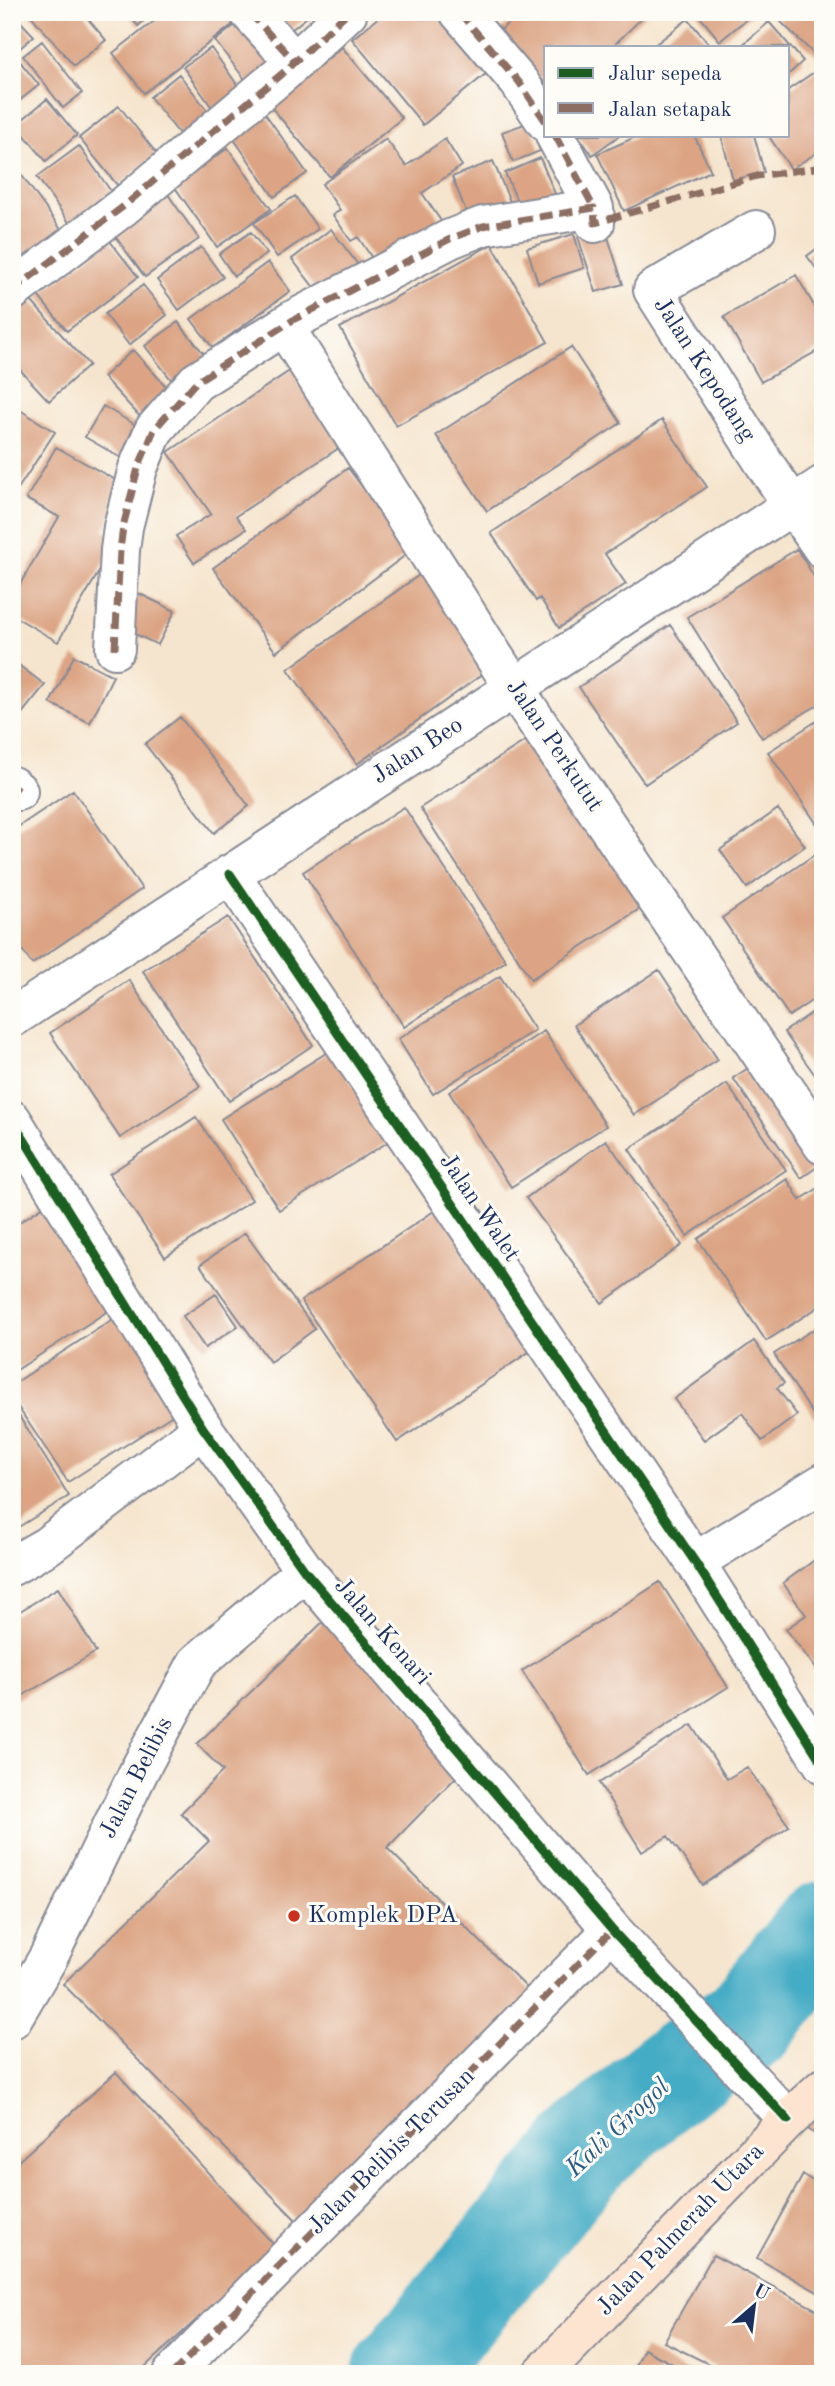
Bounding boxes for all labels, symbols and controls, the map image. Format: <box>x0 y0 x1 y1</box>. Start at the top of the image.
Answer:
legend <box>544 46 790 136</box>
text: Jalur sepeda <box>608 64 722 85</box>
text: Jalan setapak <box>608 100 732 121</box>
street label: Jalan Kepodang <box>649 294 759 446</box>
street label: Jalan Perkutut <box>501 676 607 816</box>
street label: Jalan Beo <box>369 713 467 789</box>
street label: Jalan Walet <box>434 1150 524 1266</box>
street label: Jalan Kenari <box>329 1574 435 1690</box>
street label: Jalan Belibis <box>96 1713 178 1843</box>
place label: Komplek DPA <box>308 1904 458 1928</box>
marker: Komplek DPA <box>286 1908 302 1924</box>
street label: Jalan Belibis Terusan <box>304 2064 480 2240</box>
water label: Kali Grogol <box>560 2073 675 2183</box>
street label: Jalan Palmerah Utara <box>591 2138 771 2322</box>
north arrow <box>720 2270 790 2340</box>

